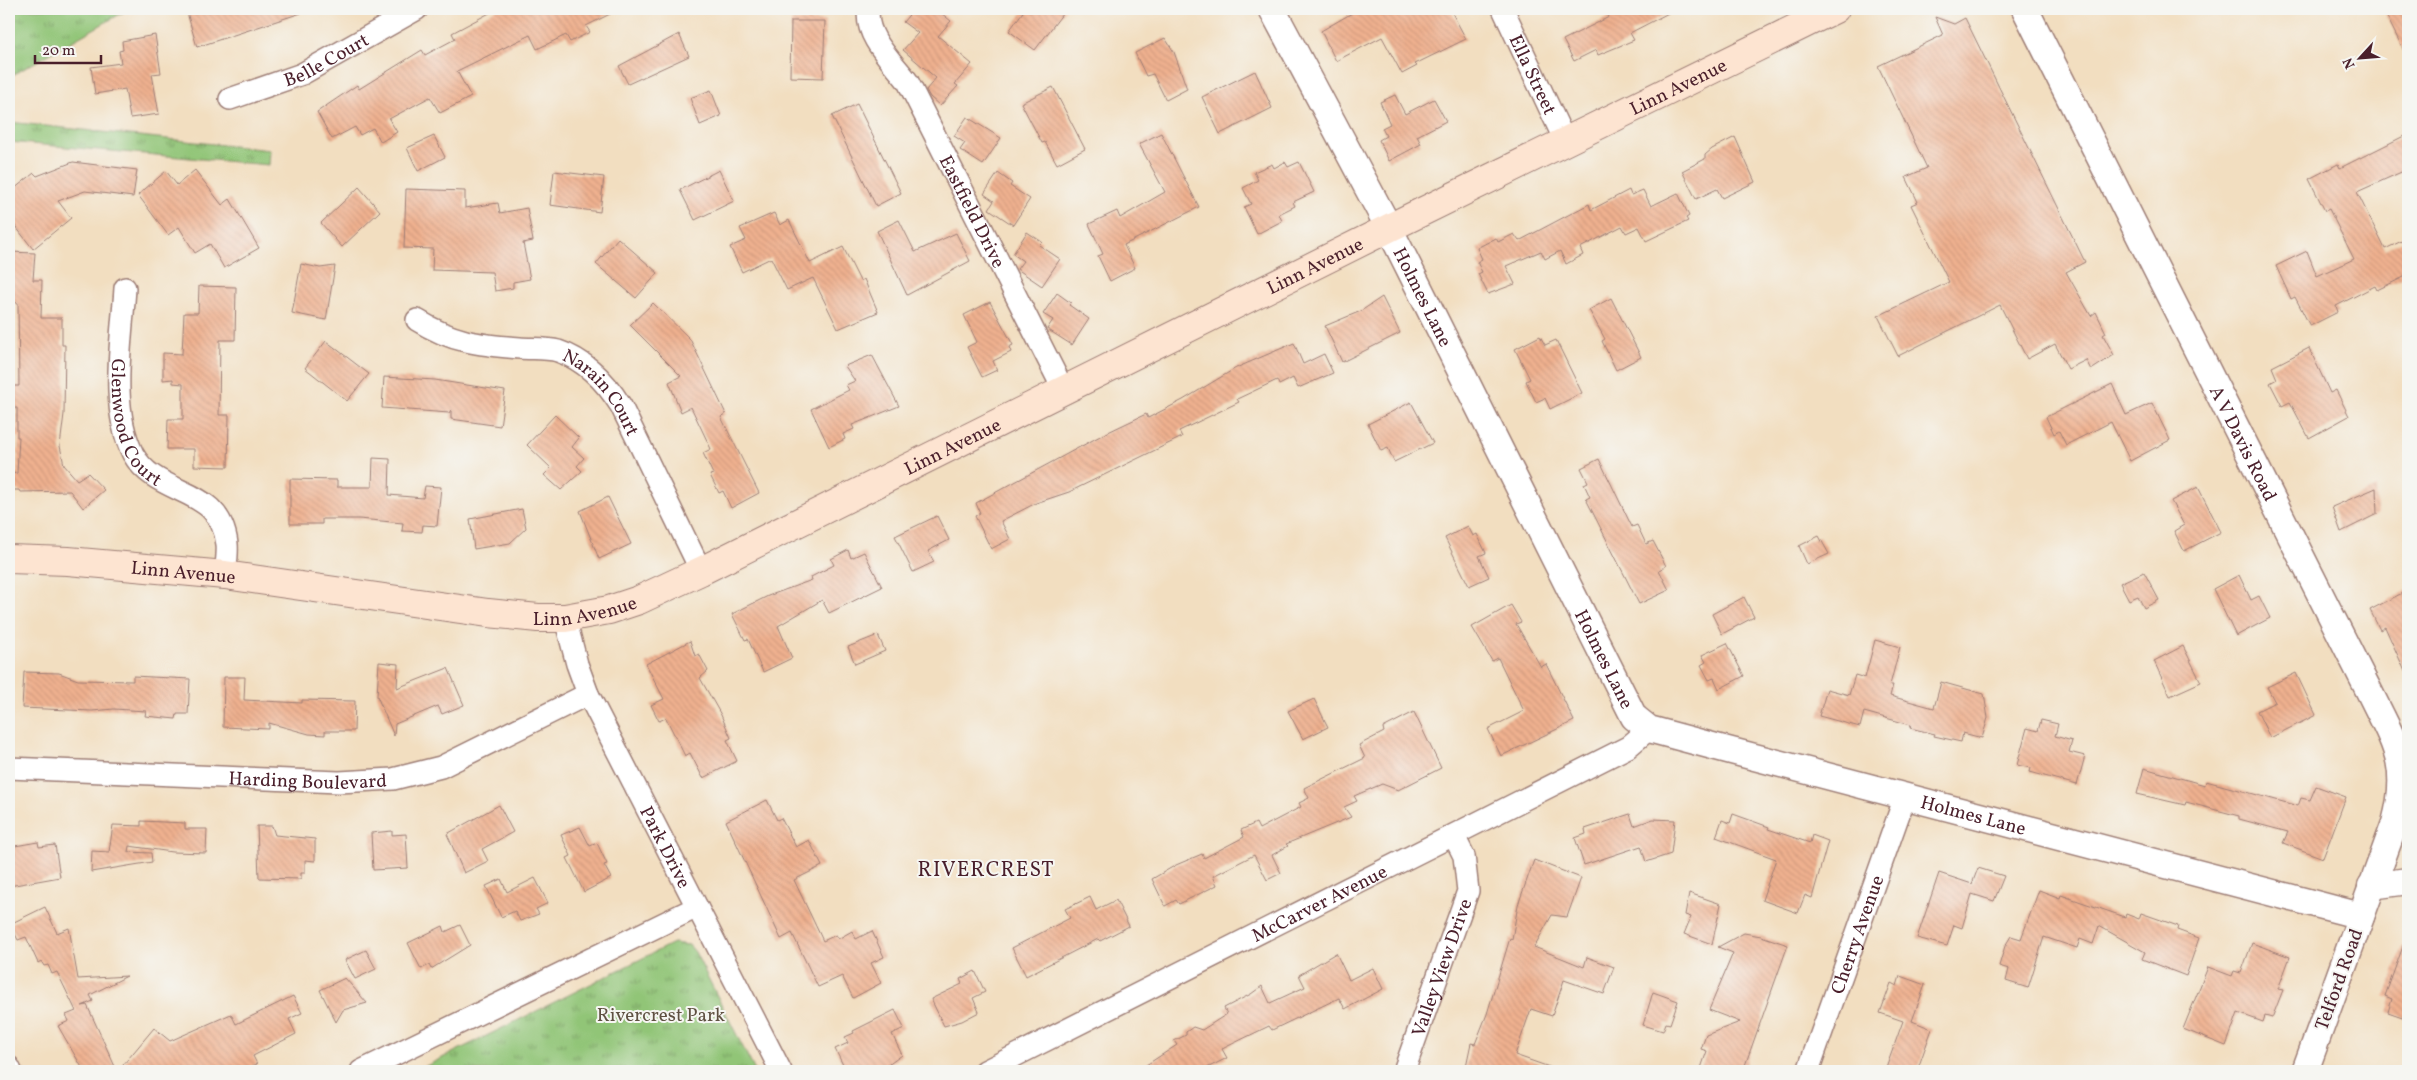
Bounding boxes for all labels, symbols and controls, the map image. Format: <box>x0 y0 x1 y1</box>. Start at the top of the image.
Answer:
street label: Belle Court <box>281 28 374 94</box>
street label: Ella Street <box>1502 31 1562 120</box>
scale bar <box>35 32 101 64</box>
north arrow <box>2334 32 2384 82</box>
text: 20 m <box>42 41 75 62</box>
street label: Linn Avenue <box>1626 53 1732 123</box>
text: N <box>2339 54 2360 72</box>
street label: Eastfield Drive <box>932 151 1011 273</box>
street label: Linn Avenue <box>1263 232 1368 302</box>
street label: Holmes Lane <box>1386 243 1457 352</box>
street label: Narain Court <box>558 343 645 441</box>
street label: Glenwood Court <box>104 358 167 494</box>
street label: A V Davis Road <box>2202 382 2282 506</box>
street label: Linn Avenue <box>900 413 1006 483</box>
street label: Linn Avenue <box>130 556 237 591</box>
street label: Linn Avenue <box>533 591 640 634</box>
street label: Holmes Lane <box>1567 605 1639 714</box>
street label: Harding Boulevard <box>228 766 388 797</box>
street label: Holmes Lane <box>1917 790 2029 843</box>
street label: Park Drive <box>633 802 696 893</box>
district label: RIVERCREST <box>918 856 1054 885</box>
street label: McCarver Avenue <box>1248 859 1392 950</box>
street label: Cherry Avenue <box>1825 872 1891 998</box>
street label: Valley View Drive <box>1406 895 1479 1041</box>
street label: Telford Road <box>2309 925 2370 1034</box>
park label: Rivercrest Park <box>597 1003 725 1029</box>

